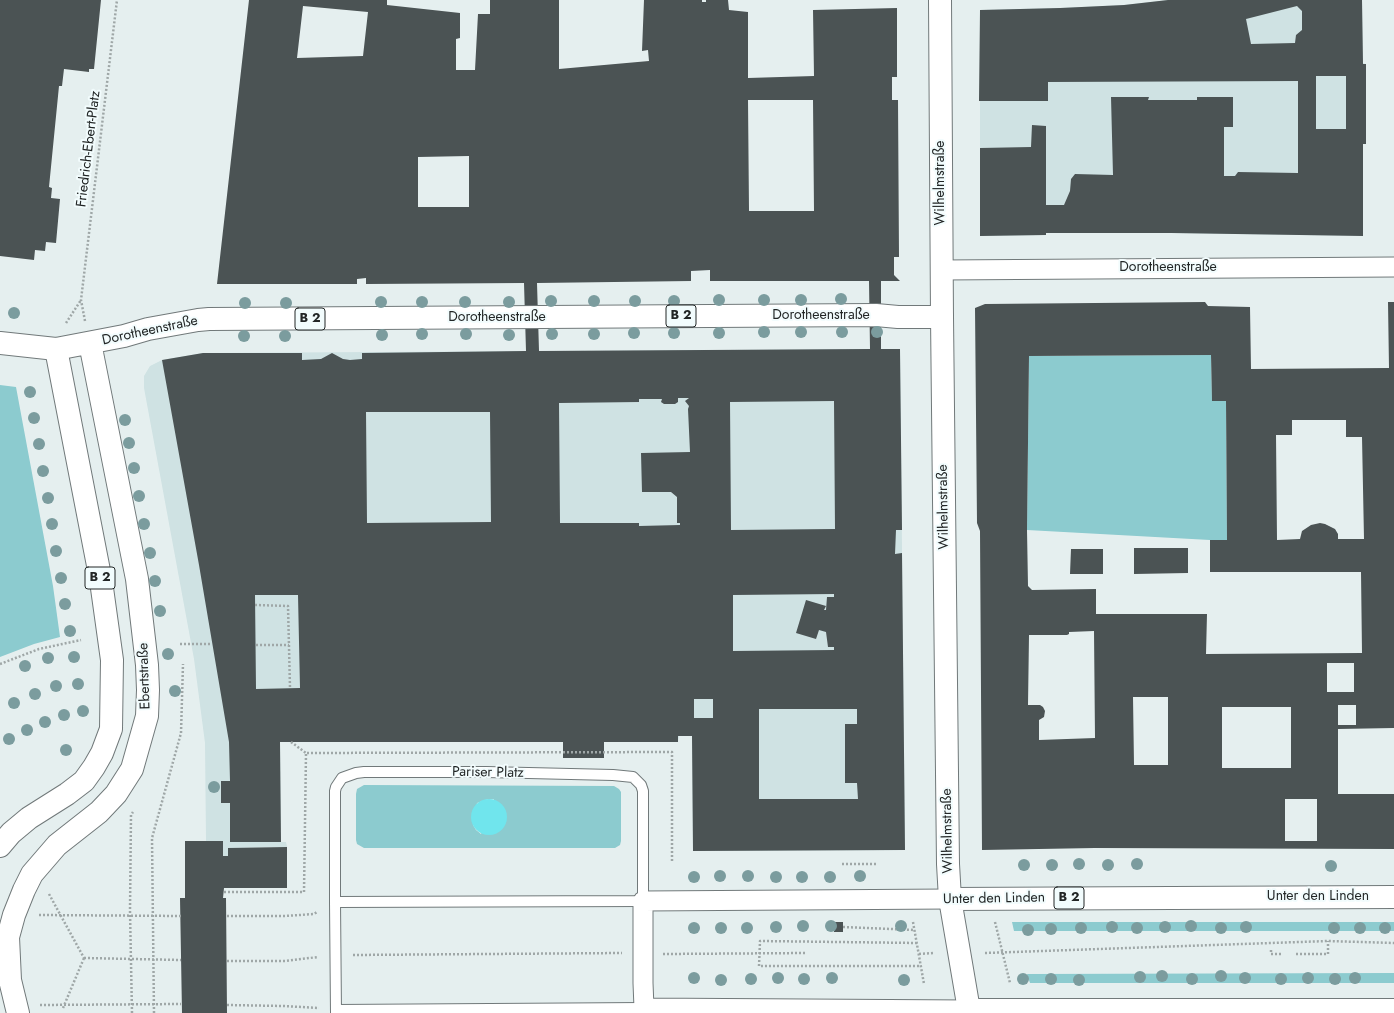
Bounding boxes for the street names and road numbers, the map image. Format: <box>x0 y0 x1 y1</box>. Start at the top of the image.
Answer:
street label: Friedrich-Ebert-Platz <box>74 90 104 208</box>
street label: Wilhelmstraße <box>933 140 949 226</box>
street label: Dorotheenstraße <box>1119 260 1217 276</box>
road number: B 2 <box>666 305 696 327</box>
road number: B 2 <box>295 308 325 330</box>
street label: Dorotheenstraße <box>772 308 870 324</box>
street label: Dorotheenstraße <box>448 310 546 326</box>
street label: Dorotheenstraße <box>101 313 199 349</box>
street label: Wilhelmstraße <box>935 464 953 550</box>
road number: B 2 <box>85 567 115 589</box>
street label: Ebertstraße <box>135 642 155 710</box>
street label: Pariser Platz <box>452 764 524 782</box>
street label: Wilhelmstraße <box>939 788 957 874</box>
road number: B 2 <box>1054 887 1084 909</box>
street label: Unter den Linden <box>1267 889 1369 905</box>
street label: Unter den Linden <box>943 890 1045 908</box>

